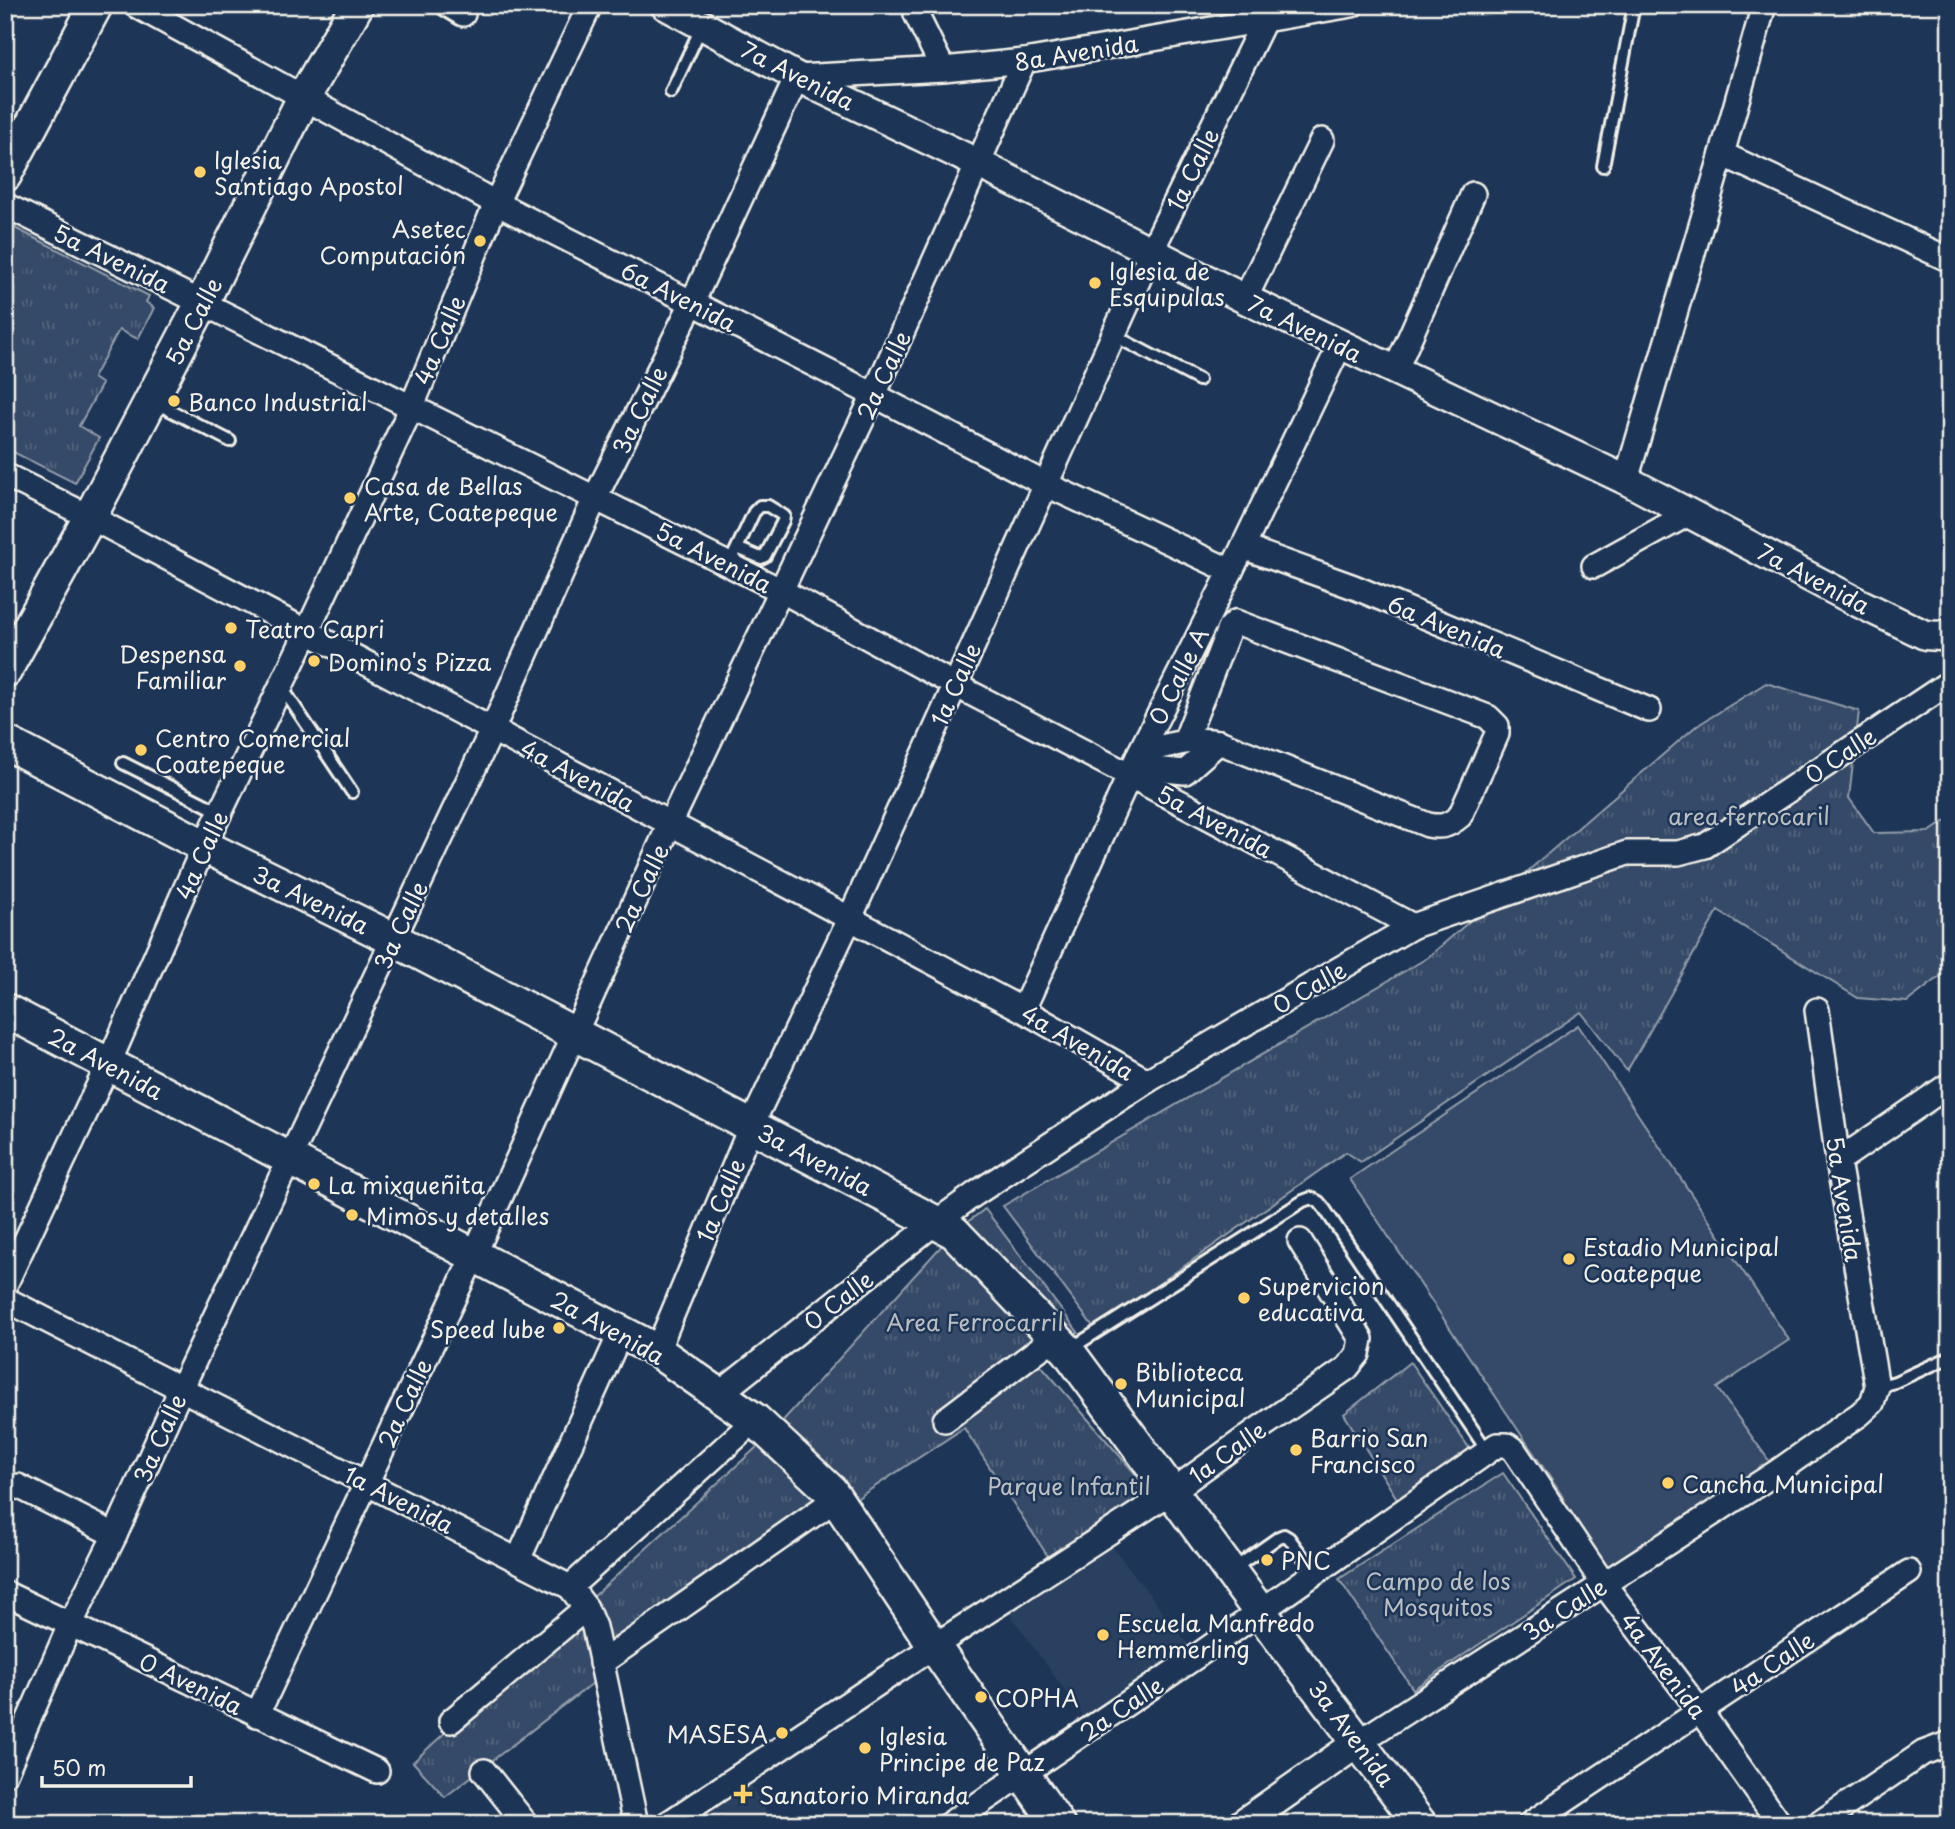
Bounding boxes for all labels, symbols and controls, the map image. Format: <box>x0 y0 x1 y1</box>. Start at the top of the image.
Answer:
street label: 8a Avenida <box>1012 25 1141 79</box>
street label: 7a Avenida <box>735 31 861 119</box>
street label: 1a Calle <box>1157 122 1227 216</box>
place label: Iglesia Santiago Apostol <box>214 142 404 203</box>
marker: Iglesia Santiago Apostol <box>192 164 208 180</box>
place label: Asetec Computación <box>319 211 466 272</box>
street label: 5a Avenida <box>48 215 177 302</box>
marker: Asetec Computación <box>472 233 488 249</box>
street label: 6a Avenida <box>615 252 743 340</box>
place label: Iglesia de Esquipulas <box>1109 253 1225 314</box>
street label: 5a Calle <box>156 271 230 371</box>
marker: Iglesia de Esquipulas <box>1087 275 1103 291</box>
street label: 7a Avenida <box>1242 285 1368 371</box>
street label: 4a Calle <box>404 290 474 390</box>
street label: 2a Calle <box>847 325 919 425</box>
street label: 3a Calle <box>603 360 675 460</box>
place label: Banco Industrial <box>188 384 368 419</box>
marker: Banco Industrial <box>166 393 182 409</box>
place label: Casa de Bellas Arte, Coatepeque <box>364 468 558 529</box>
marker: Casa de Bellas Arte, Coatepeque <box>342 490 358 506</box>
street label: 5a Avenida <box>650 513 779 601</box>
street label: 7a Avenida <box>1751 534 1877 623</box>
street label: 6a Avenida <box>1383 585 1512 667</box>
place label: Teatro Capri <box>245 611 385 646</box>
marker: Teatro Capri <box>223 620 239 636</box>
street label: 0 Calle A <box>1139 621 1217 731</box>
place label: Despensa Familiar <box>119 636 227 697</box>
street label: 1a Calle <box>921 637 989 731</box>
place label: Domino's Pizza <box>328 644 492 679</box>
marker: Domino's Pizza <box>306 653 322 669</box>
marker: Despensa Familiar <box>232 658 248 674</box>
street label: 0 Calle <box>1797 718 1883 792</box>
place label: Centro Comercial Coatepeque <box>155 720 350 781</box>
street label: 4a Avenida <box>515 730 642 820</box>
marker: Centro Comercial Coatepeque <box>133 742 149 758</box>
street label: 5a Avenida <box>1151 776 1279 866</box>
park label: area ferrocaril <box>1668 798 1830 833</box>
street label: 4a Calle <box>166 805 236 905</box>
street label: 2a Calle <box>605 838 677 938</box>
street label: 3a Avenida <box>247 856 376 942</box>
street label: 3a Calle <box>364 875 436 975</box>
street label: 0 Calle <box>1266 952 1352 1022</box>
street label: 4a Avenida <box>1015 996 1141 1089</box>
street label: 2a Avenida <box>42 1018 170 1108</box>
street label: 3a Avenida <box>751 1114 879 1204</box>
street label: 5a Avenida <box>1818 1134 1872 1265</box>
street label: 1a Calle <box>687 1153 753 1247</box>
place label: La mixqueñita <box>328 1167 485 1202</box>
marker: La mixqueñita <box>306 1176 322 1192</box>
place label: Mimos y detalles <box>366 1198 549 1233</box>
marker: Mimos y detalles <box>344 1207 360 1223</box>
place label: Estadio Municipal Coatepque <box>1583 1229 1779 1290</box>
marker: Estadio Municipal Coatepque <box>1561 1251 1577 1267</box>
street label: 0 Calle <box>796 1262 880 1338</box>
place label: Supervicion educativa <box>1258 1268 1385 1329</box>
street label: 2a Avenida <box>545 1281 672 1373</box>
marker: Supervicion educativa <box>1236 1290 1252 1306</box>
park label: Area Ferrocarril <box>886 1304 1064 1339</box>
place label: Speed lube <box>430 1311 545 1346</box>
marker: Speed lube <box>551 1320 567 1336</box>
street label: 2a Calle <box>368 1353 440 1453</box>
place label: Biblioteca Municipal <box>1135 1354 1245 1415</box>
marker: Biblioteca Municipal <box>1113 1376 1129 1392</box>
street label: 3a Calle <box>124 1388 194 1488</box>
street label: 1a Calle <box>1181 1412 1273 1492</box>
place label: Barrio San Francisco <box>1310 1420 1428 1481</box>
marker: Barrio San Francisco <box>1288 1442 1304 1458</box>
street label: 1a Avenida <box>338 1456 461 1542</box>
place label: Cancha Municipal <box>1682 1466 1884 1501</box>
park label: Parque Infantil <box>987 1468 1151 1503</box>
marker: Cancha Municipal <box>1660 1475 1676 1491</box>
place label: PNC <box>1281 1543 1331 1578</box>
marker: PNC <box>1259 1552 1275 1568</box>
park label: Campo de los Mosquitos <box>1365 1563 1511 1624</box>
street label: 3a Calle <box>1515 1569 1613 1649</box>
street label: 4a Avenida <box>1612 1604 1716 1726</box>
place label: Escuela Manfredo Hemmerling <box>1117 1605 1315 1666</box>
street label: 4a Calle <box>1723 1622 1821 1704</box>
marker: Escuela Manfredo Hemmerling <box>1095 1627 1111 1643</box>
street label: 0 Avenida <box>134 1643 249 1723</box>
street label: 2a Calle <box>1072 1667 1170 1749</box>
street label: 3a Avenida <box>1300 1672 1404 1794</box>
place label: COPHA <box>995 1680 1079 1715</box>
marker: COPHA <box>973 1689 989 1705</box>
place label: MASESA <box>667 1716 768 1751</box>
place label: Iglesia Principe de Paz <box>879 1718 1045 1779</box>
marker: MASESA <box>774 1725 790 1741</box>
marker: Iglesia Principe de Paz <box>857 1740 873 1756</box>
scale bar <box>42 1745 191 1789</box>
text: 50 m <box>52 1751 106 1783</box>
place label: Sanatorio Miranda <box>759 1777 969 1812</box>
marker: Sanatorio Miranda <box>733 1784 753 1804</box>

